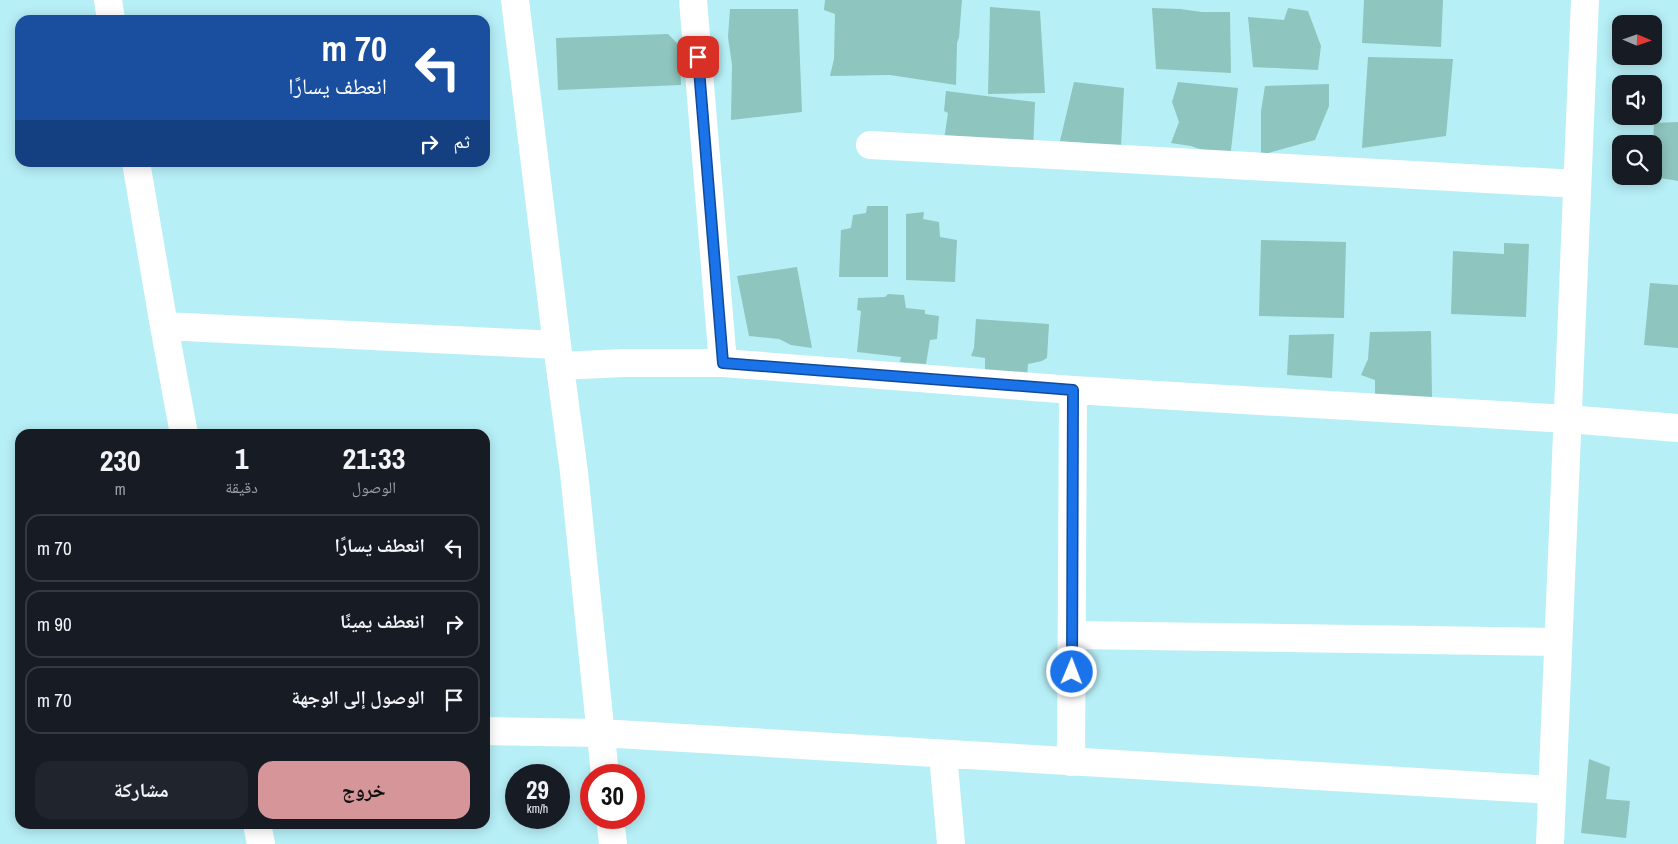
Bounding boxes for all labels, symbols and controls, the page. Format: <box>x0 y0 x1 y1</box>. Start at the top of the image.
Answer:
north arrow <box>1612 15 1662 65</box>
map controls <box>1612 15 1662 185</box>
text: 70 m <box>322 25 387 72</box>
icon: left <box>405 35 470 100</box>
pin <box>677 36 719 78</box>
icon: arrive <box>684 43 712 71</box>
text: انعطف يسارًا <box>288 71 387 101</box>
button: sound <box>1612 75 1662 125</box>
text: ثم <box>453 128 470 154</box>
icon: right <box>415 130 443 158</box>
button: search <box>1612 135 1662 185</box>
text: 1 <box>235 438 248 478</box>
text: 21:33 <box>342 438 405 478</box>
text: 230 <box>100 440 141 480</box>
text: دقيقة <box>225 476 258 498</box>
text: الوصول <box>352 476 396 498</box>
text: m <box>115 478 126 500</box>
text: انعطف يسارًا <box>335 532 425 558</box>
icon: left <box>440 534 468 562</box>
text: 70 m <box>37 535 72 561</box>
text: انعطف يمينًا <box>340 608 425 634</box>
icon: right <box>440 610 468 638</box>
text: 90 m <box>37 611 72 637</box>
position arrow <box>1045 645 1097 697</box>
text: الوصول إلى الوجهة <box>291 684 425 710</box>
icon: arrive <box>440 686 468 714</box>
text: 70 m <box>37 687 72 713</box>
button: مشاركة <box>35 761 248 819</box>
button: خروج <box>258 761 470 819</box>
speed limit sign: 30 <box>580 764 645 829</box>
text: 29 <box>526 773 549 807</box>
text: km/h <box>527 801 548 817</box>

